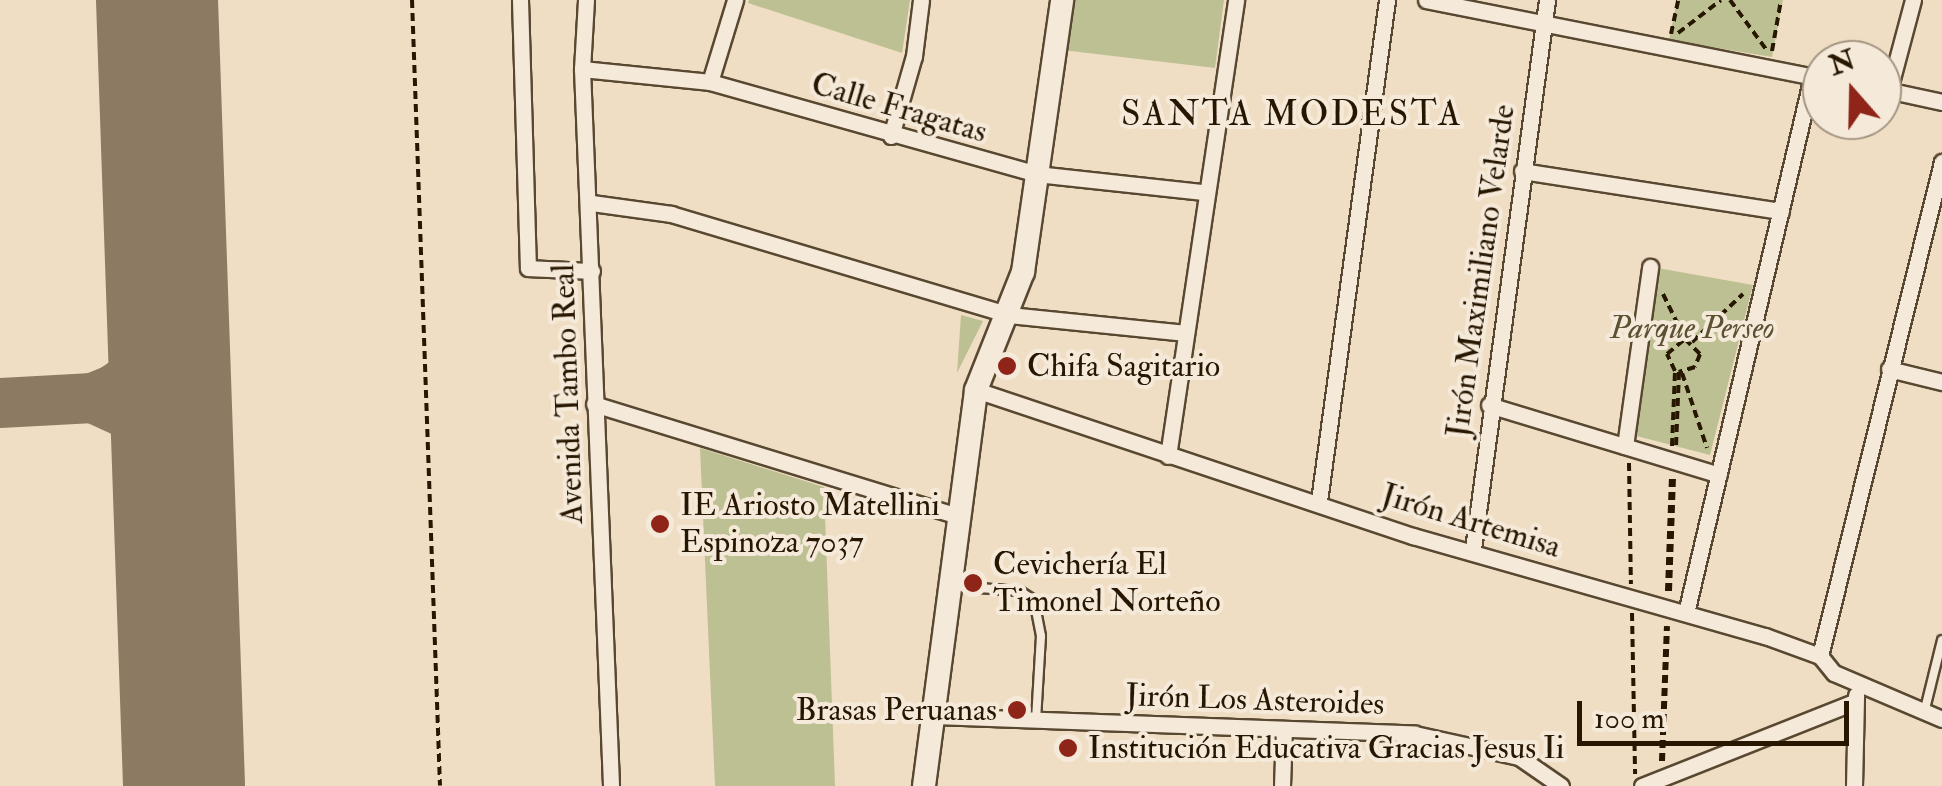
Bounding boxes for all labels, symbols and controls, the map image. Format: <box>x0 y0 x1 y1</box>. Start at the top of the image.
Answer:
north arrow <box>1802 40 1902 140</box>
text: N <box>1824 42 1860 84</box>
street label: Calle Fragatas <box>807 65 991 151</box>
district label: SANTA MODESTA <box>1121 93 1463 135</box>
street label: Jirón Maximiliano Velarde <box>1439 102 1523 440</box>
street label: Avenida Tambo Real <box>544 263 592 525</box>
park label: Parque Perseo <box>1610 309 1774 347</box>
place label: Chifa Sagitario <box>1027 347 1220 385</box>
marker: Chifa Sagitario <box>996 355 1018 377</box>
street label: Jirón Artemisa <box>1377 476 1565 566</box>
place label: IE Ariosto Matellini Espinoza 7037 <box>680 487 940 562</box>
marker: IE Ariosto Matellini Espinoza 7037 <box>649 513 671 535</box>
place label: Cevichería El Timonel Norteño <box>993 546 1221 621</box>
marker: Cevichería El Timonel Norteño <box>962 572 984 594</box>
street label: Jirón Los Asteroides <box>1125 676 1385 724</box>
scale bar <box>1582 681 1854 743</box>
place label: Brasas Peruanas <box>796 691 997 729</box>
marker: Brasas Peruanas <box>1006 699 1028 721</box>
text: 100 m <box>1594 700 1665 737</box>
place label: Institución Educativa Gracias Jesus Ii <box>1088 729 1564 767</box>
marker: Institución Educativa Gracias Jesus Ii <box>1057 737 1079 759</box>

